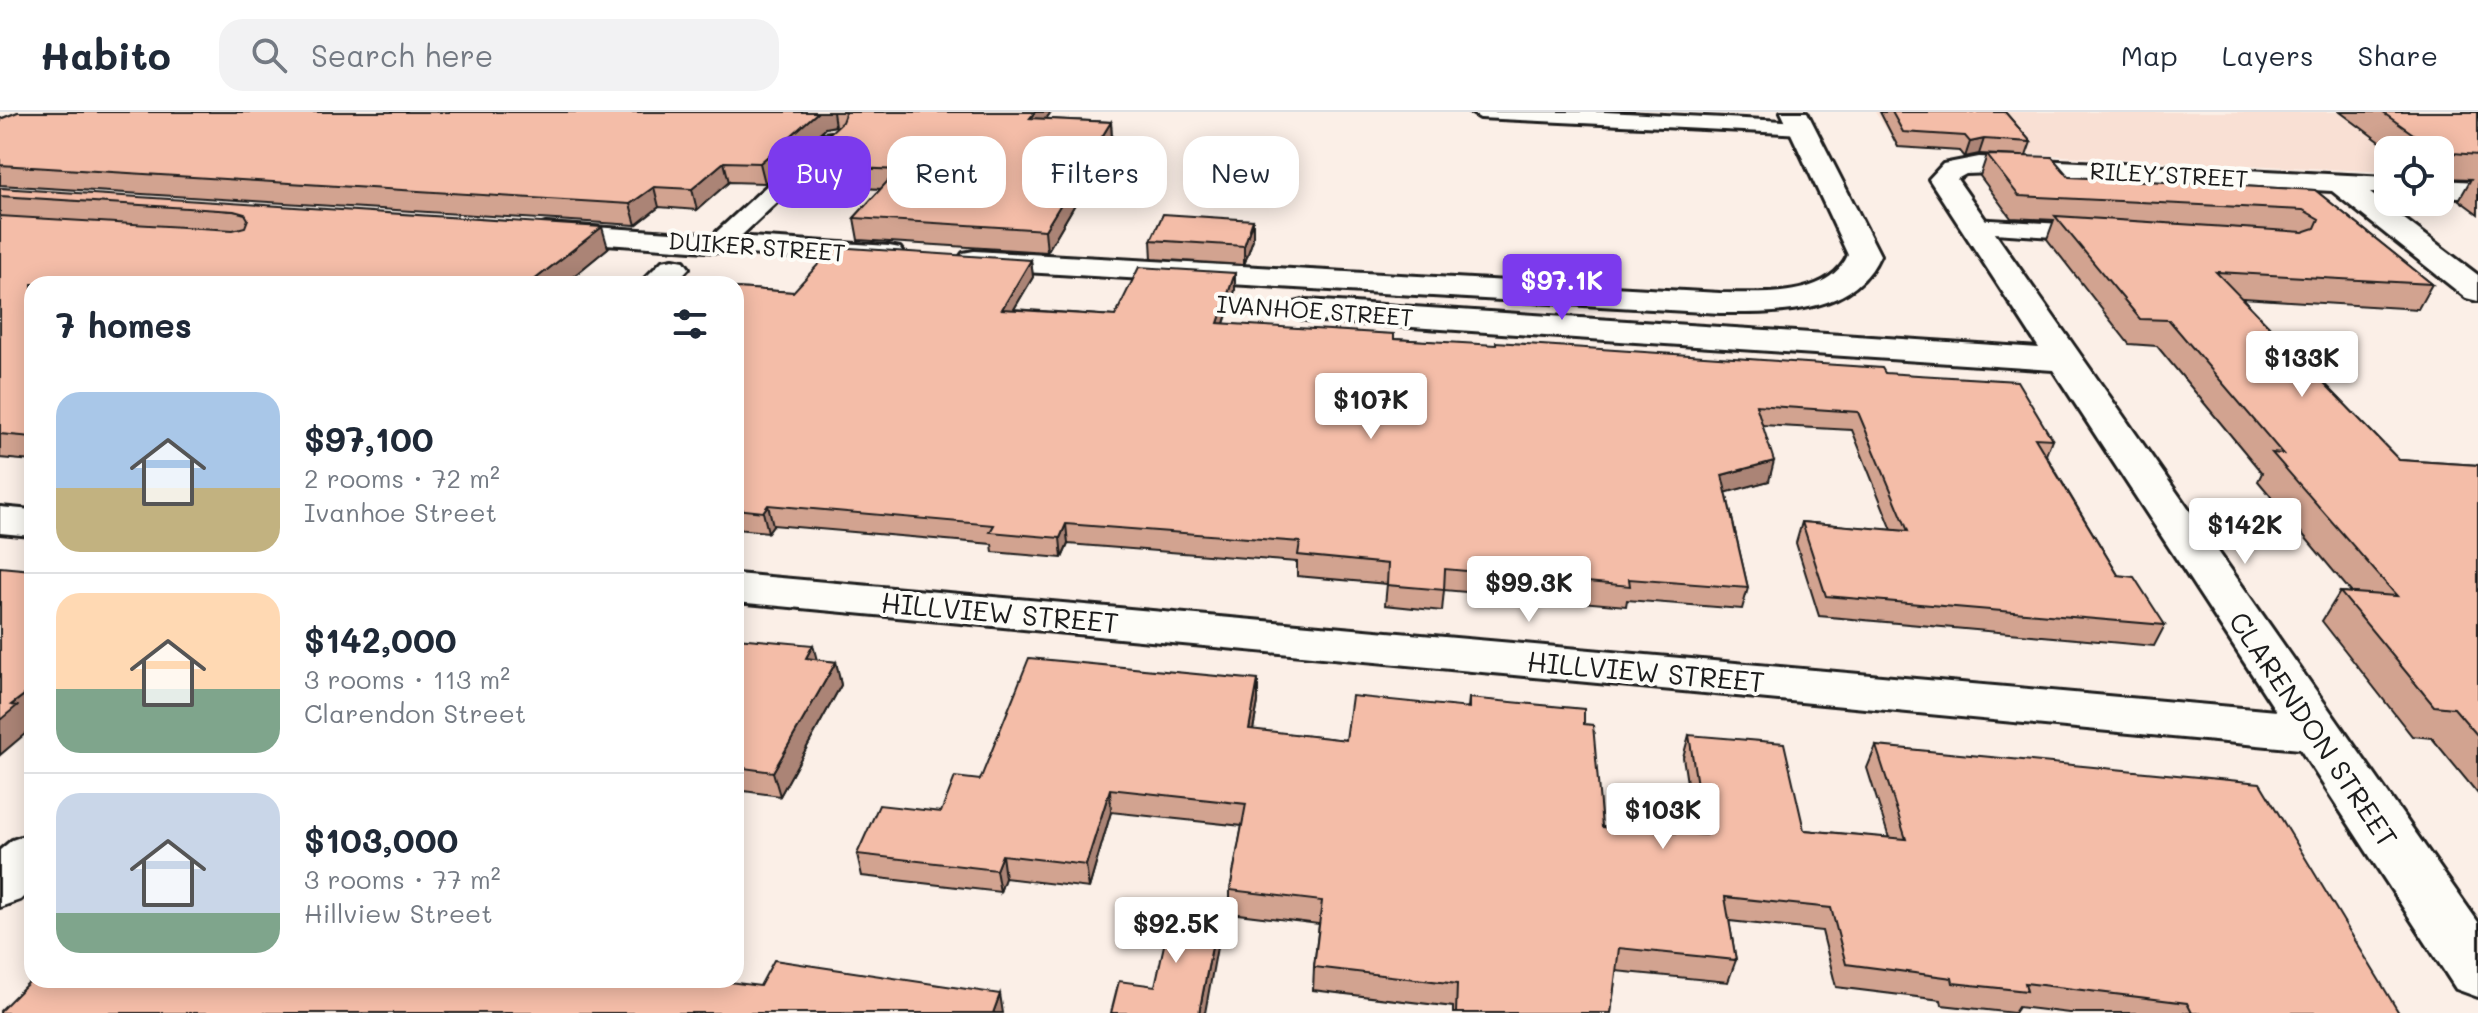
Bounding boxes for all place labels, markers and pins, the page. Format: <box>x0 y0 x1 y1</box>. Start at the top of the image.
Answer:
pin: $97.1K <box>1497 254 1627 322</box>
pin: $133K <box>2246 331 2358 399</box>
pin: $107K <box>1315 373 1427 441</box>
pin: $142K <box>2189 498 2301 566</box>
pin: $99.3K <box>1464 556 1594 624</box>
pin: $103K <box>1607 783 1719 851</box>
pin: $92.5K <box>1111 897 1241 965</box>

